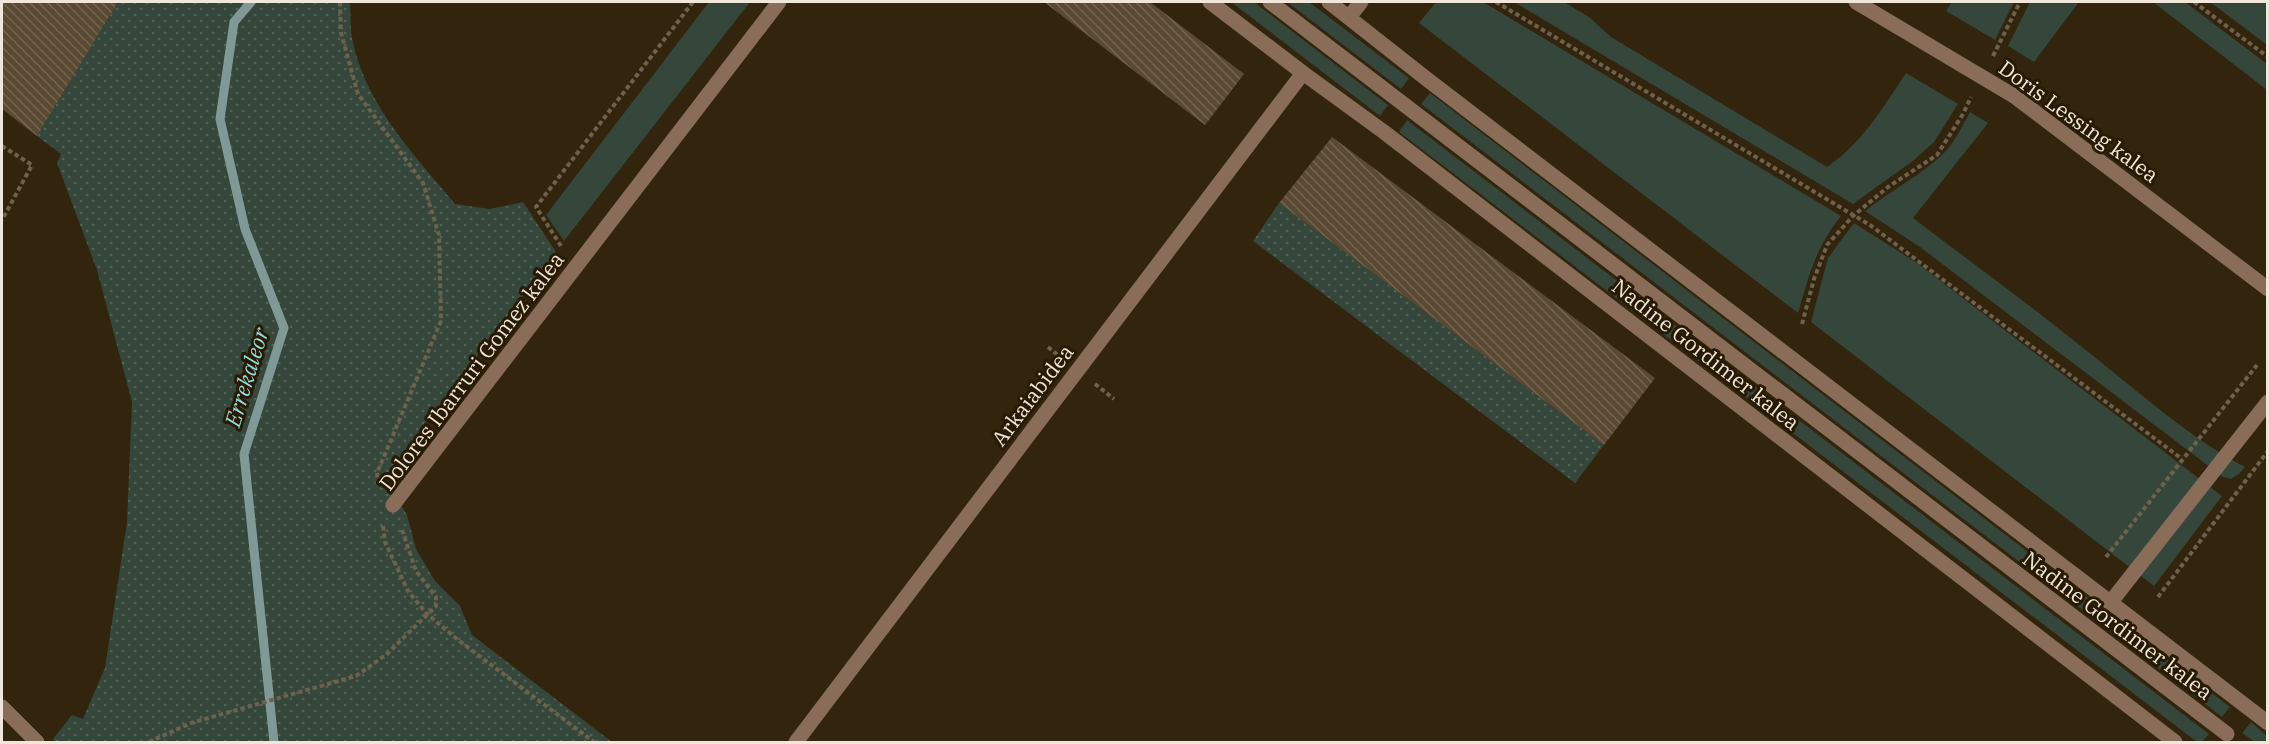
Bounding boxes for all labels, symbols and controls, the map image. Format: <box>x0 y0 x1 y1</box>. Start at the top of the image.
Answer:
street label: Doris Lessing kalea <box>1993 54 2165 188</box>
street label: Dolores Ibarruri Gomez kalea <box>372 246 570 496</box>
street label: Nadine Gordimer kalea <box>1606 272 1806 436</box>
water label: Errekaleor <box>217 323 275 431</box>
street label: Arkaiabidea <box>985 339 1079 451</box>
street label: Nadine Gordimer kalea <box>2017 544 2219 706</box>

